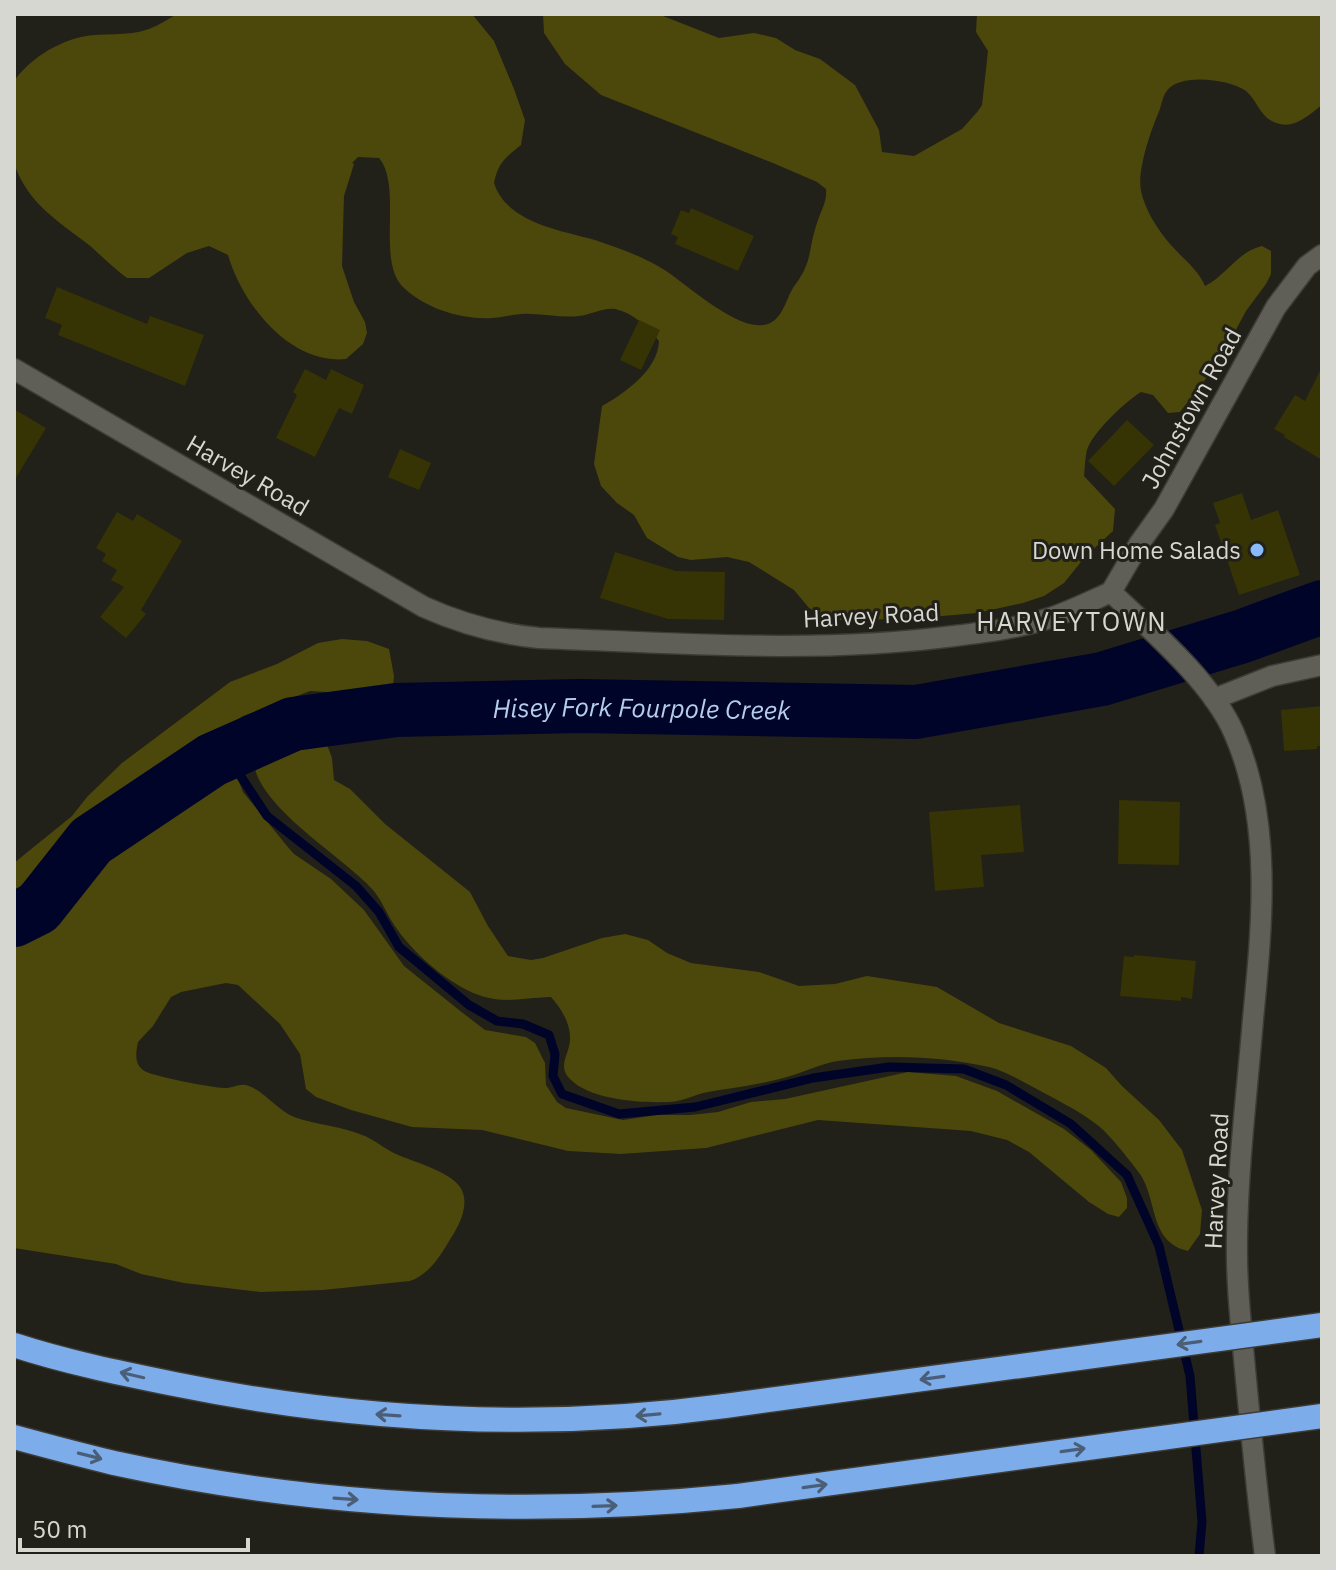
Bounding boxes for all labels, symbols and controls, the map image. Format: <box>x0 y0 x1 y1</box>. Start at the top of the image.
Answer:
street label: Johnstown Road <box>1134 322 1248 494</box>
street label: Harvey Road <box>181 427 315 523</box>
place label: Down Home Salads <box>1032 534 1241 566</box>
marker: Down Home Salads <box>1248 541 1266 559</box>
street label: Harvey Road <box>802 595 940 635</box>
district label: HARVEYTOWN <box>976 604 1168 638</box>
water label: Hisey Fork Fourpole Creek <box>492 689 791 727</box>
street label: Harvey Road <box>1196 1112 1236 1250</box>
one-way arrow <box>1177 1336 1202 1351</box>
one-way arrow <box>119 1367 145 1382</box>
one-way arrow <box>919 1371 945 1386</box>
one-way arrow <box>375 1407 402 1422</box>
one-way arrow <box>635 1408 662 1423</box>
one-way arrow <box>1059 1443 1085 1458</box>
one-way arrow <box>76 1450 102 1465</box>
one-way arrow <box>802 1478 827 1493</box>
one-way arrow <box>332 1492 359 1507</box>
one-way arrow <box>591 1499 618 1514</box>
scale bar <box>20 1502 248 1552</box>
text: 50 m <box>32 1513 87 1545</box>

